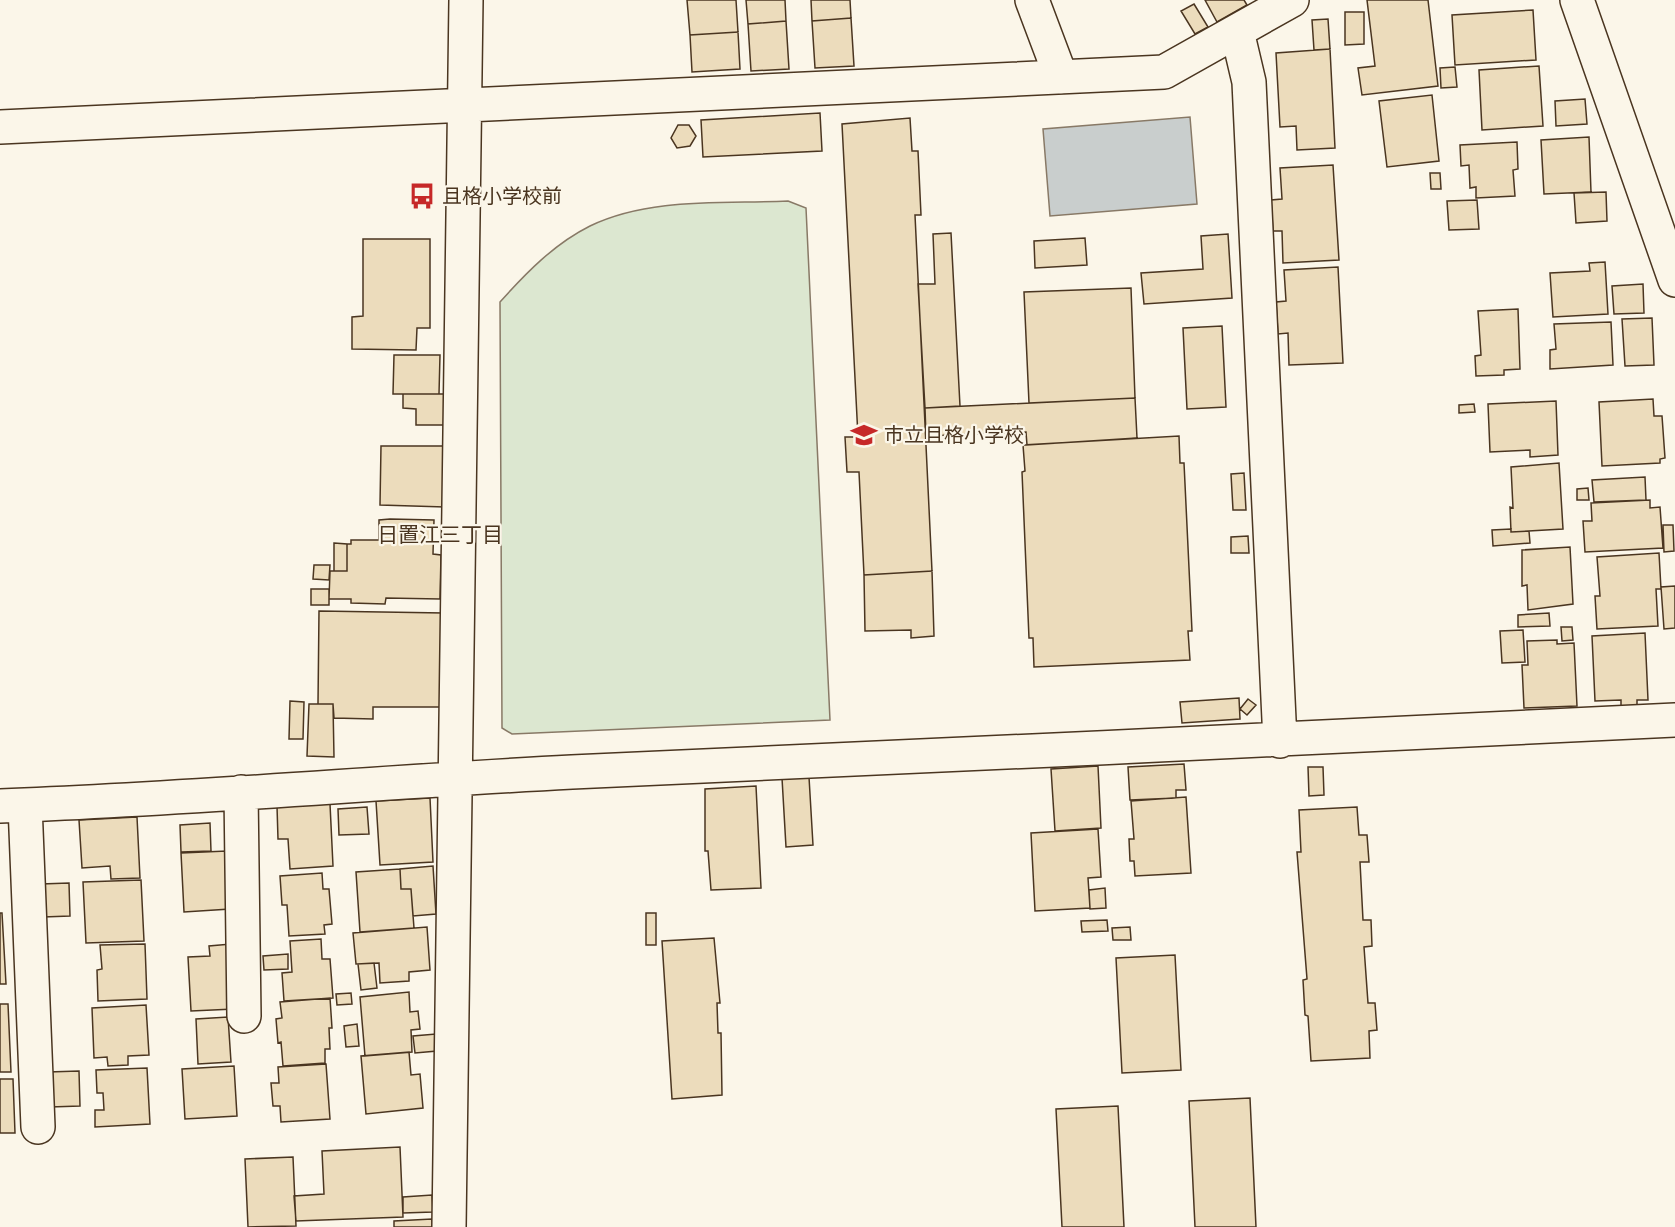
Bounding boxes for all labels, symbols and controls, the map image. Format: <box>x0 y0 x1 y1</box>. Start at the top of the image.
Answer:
bus stop icon: 且格小学校前 <box>407 181 437 211</box>
place label: 且格小学校前 <box>442 182 562 209</box>
school or university icon: 市立且格小学校 <box>849 420 879 450</box>
place label: 市立且格小学校 <box>884 421 1024 448</box>
district label: 日置江三丁目 <box>377 520 503 548</box>

